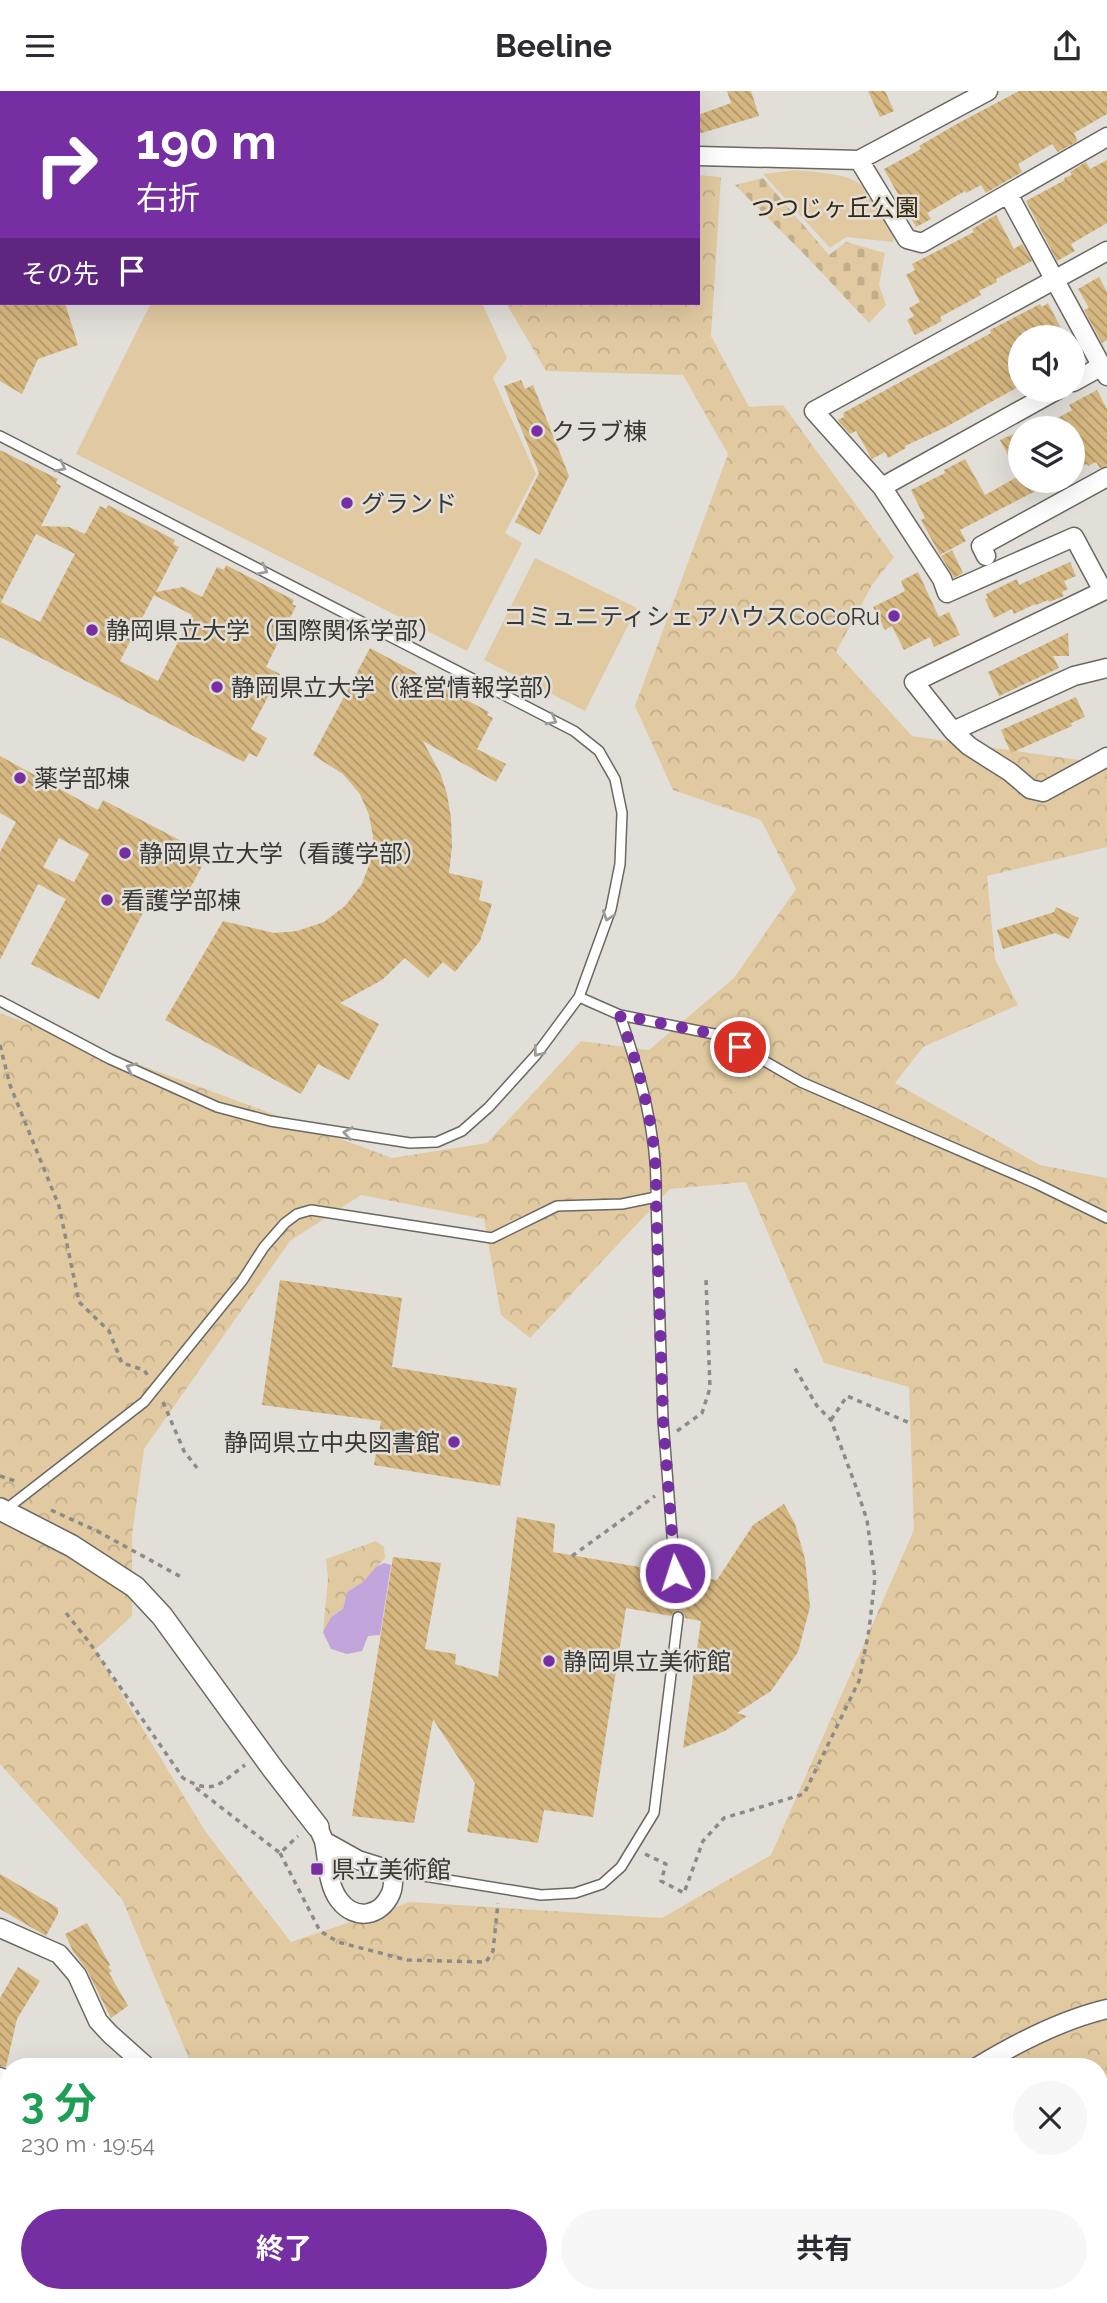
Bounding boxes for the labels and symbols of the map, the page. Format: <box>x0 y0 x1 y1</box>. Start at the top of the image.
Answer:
park label: つつじヶ丘公園 <box>751 193 919 222</box>
place label: クラブ棟 <box>551 417 647 446</box>
marker: クラブ棟 <box>529 423 545 439</box>
one-way arrow <box>54 458 66 472</box>
place label: グランド <box>361 489 457 518</box>
marker: グランド <box>339 495 355 511</box>
one-way arrow <box>256 562 269 576</box>
place label: コミュニティシェアハウスCoCoRu <box>503 602 880 631</box>
marker: コミュニティシェアハウスCoCoRu <box>886 608 902 624</box>
place label: 静岡県立大学（国際関係学部） <box>106 616 442 645</box>
marker: 静岡県立大学（国際関係学部） <box>84 622 100 638</box>
place label: 静岡県立大学（経営情報学部） <box>231 673 567 702</box>
marker: 静岡県立大学（経営情報学部） <box>209 679 225 695</box>
one-way arrow <box>545 712 558 725</box>
place label: 薬学部棟 <box>34 764 130 793</box>
marker: 薬学部棟 <box>12 770 28 786</box>
place label: 静岡県立大学（看護学部） <box>139 839 427 868</box>
marker: 静岡県立大学（看護学部） <box>117 845 133 861</box>
place label: 看護学部棟 <box>121 886 241 915</box>
marker: 看護学部棟 <box>99 892 115 908</box>
one-way arrow <box>602 909 616 922</box>
pin <box>710 1017 770 1077</box>
one-way arrow <box>534 1043 546 1056</box>
one-way arrow <box>126 1062 139 1076</box>
one-way arrow <box>342 1126 354 1141</box>
place label: 静岡県立中央図書館 <box>224 1428 440 1457</box>
marker: 静岡県立中央図書館 <box>446 1434 462 1450</box>
position arrow <box>638 1536 712 1610</box>
place label: 静岡県立美術館 <box>563 1647 731 1676</box>
marker: 静岡県立美術館 <box>541 1653 557 1669</box>
place label: 県立美術館 <box>331 1855 451 1884</box>
marker: 県立美術館 <box>309 1861 325 1877</box>

